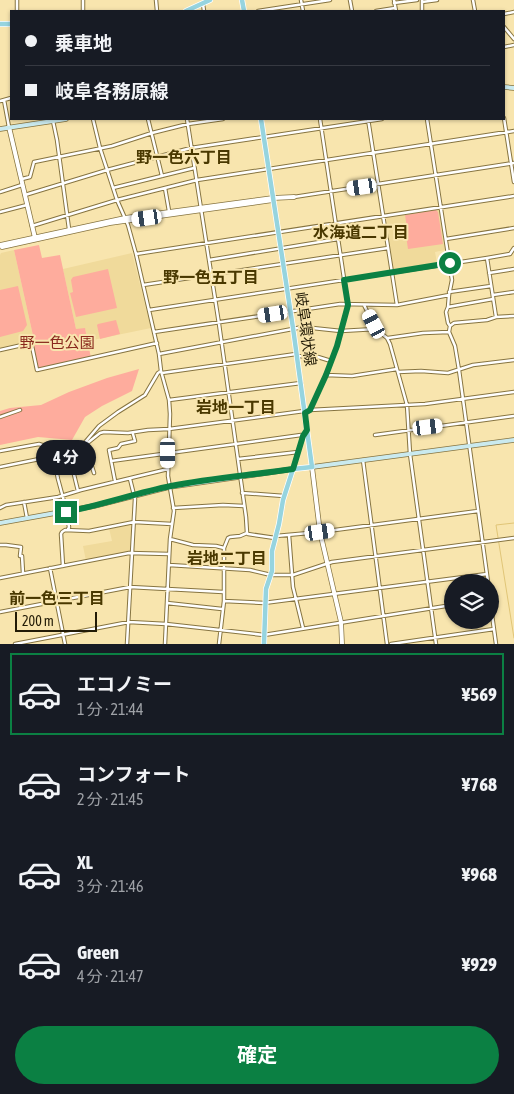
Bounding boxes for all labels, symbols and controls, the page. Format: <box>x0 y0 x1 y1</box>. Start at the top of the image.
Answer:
text: 乗車地 <box>55 32 112 54</box>
text: 岐阜各務原線 <box>55 80 169 102</box>
district label: 野一色六丁目 <box>136 148 232 166</box>
car <box>346 177 377 197</box>
car <box>131 208 162 228</box>
district label: 水海道二丁目 <box>313 223 409 241</box>
route start <box>439 252 461 274</box>
district label: 野一色五丁目 <box>163 268 259 286</box>
street label: 岐阜環状線 <box>292 291 320 367</box>
car <box>257 304 288 324</box>
car <box>360 307 387 341</box>
park label: 野一色公園 <box>19 334 95 351</box>
district label: 岩地一丁目 <box>196 398 276 416</box>
car <box>412 418 443 436</box>
car <box>160 438 175 468</box>
callout: 4 分 <box>36 440 96 474</box>
text: 4 分 <box>53 448 79 466</box>
route end <box>55 501 77 523</box>
car <box>304 522 335 542</box>
district label: 岩地二丁目 <box>187 549 267 567</box>
map controls <box>444 574 499 629</box>
button: layers <box>444 574 499 629</box>
district label: 前一色三丁目 <box>9 589 105 607</box>
scale bar <box>15 609 98 632</box>
text: 200 m <box>22 613 54 629</box>
icon: car <box>17 672 62 717</box>
text: エコノミー <box>77 673 172 695</box>
text: ¥569 <box>462 683 497 705</box>
text: 1 分 · 21:44 <box>77 700 143 718</box>
icon: car <box>17 762 62 807</box>
text: コンフォート <box>77 763 190 785</box>
text: ¥768 <box>462 773 497 795</box>
text: 2 分 · 21:45 <box>77 790 143 808</box>
text: XL <box>77 851 93 873</box>
icon: car <box>17 852 62 897</box>
text: ¥968 <box>462 863 497 885</box>
text: 3 分 · 21:46 <box>77 877 143 895</box>
text: Green <box>77 941 119 963</box>
icon: car <box>17 942 62 987</box>
text: ¥929 <box>462 953 497 975</box>
text: 4 分 · 21:47 <box>77 967 143 985</box>
button: 確定 <box>15 1026 499 1084</box>

